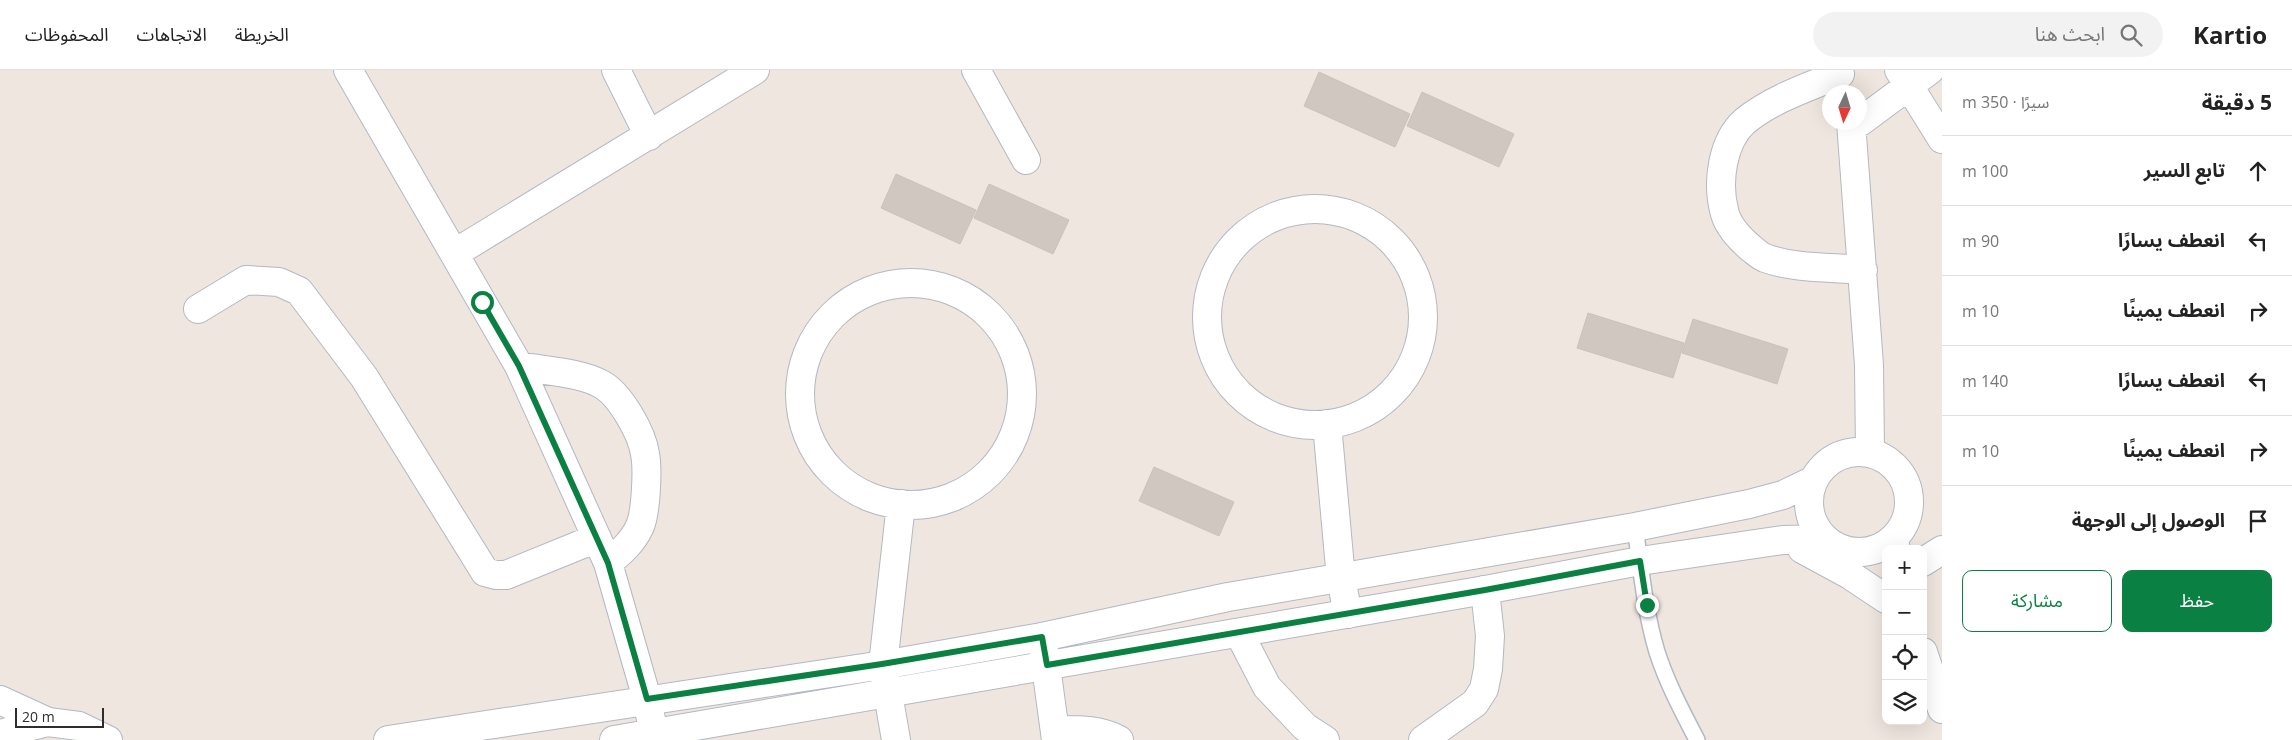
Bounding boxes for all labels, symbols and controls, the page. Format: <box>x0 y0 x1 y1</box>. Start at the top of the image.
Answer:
search box <box>1813 12 2163 57</box>
text: Kartio <box>2193 18 2267 51</box>
text: ابحث هنا <box>2035 21 2105 47</box>
icon: search <box>2117 21 2145 49</box>
text: المحفوظات <box>25 22 109 46</box>
text: الاتجاهات <box>137 22 207 46</box>
text: الخريطة <box>235 22 289 46</box>
north arrow <box>1822 85 1867 130</box>
text: 5 دقيقة <box>2202 88 2272 116</box>
text: سيرًا · 350 m <box>1962 91 2049 113</box>
text: تابع السير <box>2144 157 2225 183</box>
icon: ahead <box>2244 157 2272 185</box>
text: 100 m <box>1962 160 2008 182</box>
text: انعطف يسارًا <box>2118 227 2225 253</box>
icon: left <box>2244 227 2272 255</box>
text: 90 m <box>1962 230 1999 252</box>
route start <box>471 291 494 314</box>
text: انعطف يمينًا <box>2123 297 2225 323</box>
icon: right <box>2244 297 2272 325</box>
text: 10 m <box>1962 300 1999 322</box>
text: انعطف يسارًا <box>2118 367 2225 393</box>
icon: left <box>2244 367 2272 395</box>
text: 140 m <box>1962 370 2008 392</box>
text: انعطف يمينًا <box>2123 437 2225 463</box>
icon: right <box>2244 437 2272 465</box>
text: 10 m <box>1962 440 1999 462</box>
text: الوصول إلى الوجهة <box>2072 507 2225 533</box>
icon: arrive <box>2244 507 2272 535</box>
map controls <box>1882 545 1927 725</box>
button: + <box>1882 545 1927 590</box>
button: مشاركة <box>1962 570 2112 632</box>
button: حفظ <box>2122 570 2272 632</box>
button: − <box>1882 590 1927 635</box>
route end <box>1636 594 1659 617</box>
button: locate <box>1882 635 1927 680</box>
button: layers <box>1882 680 1927 725</box>
scale bar <box>15 705 104 728</box>
text: 20 m <box>22 707 55 726</box>

